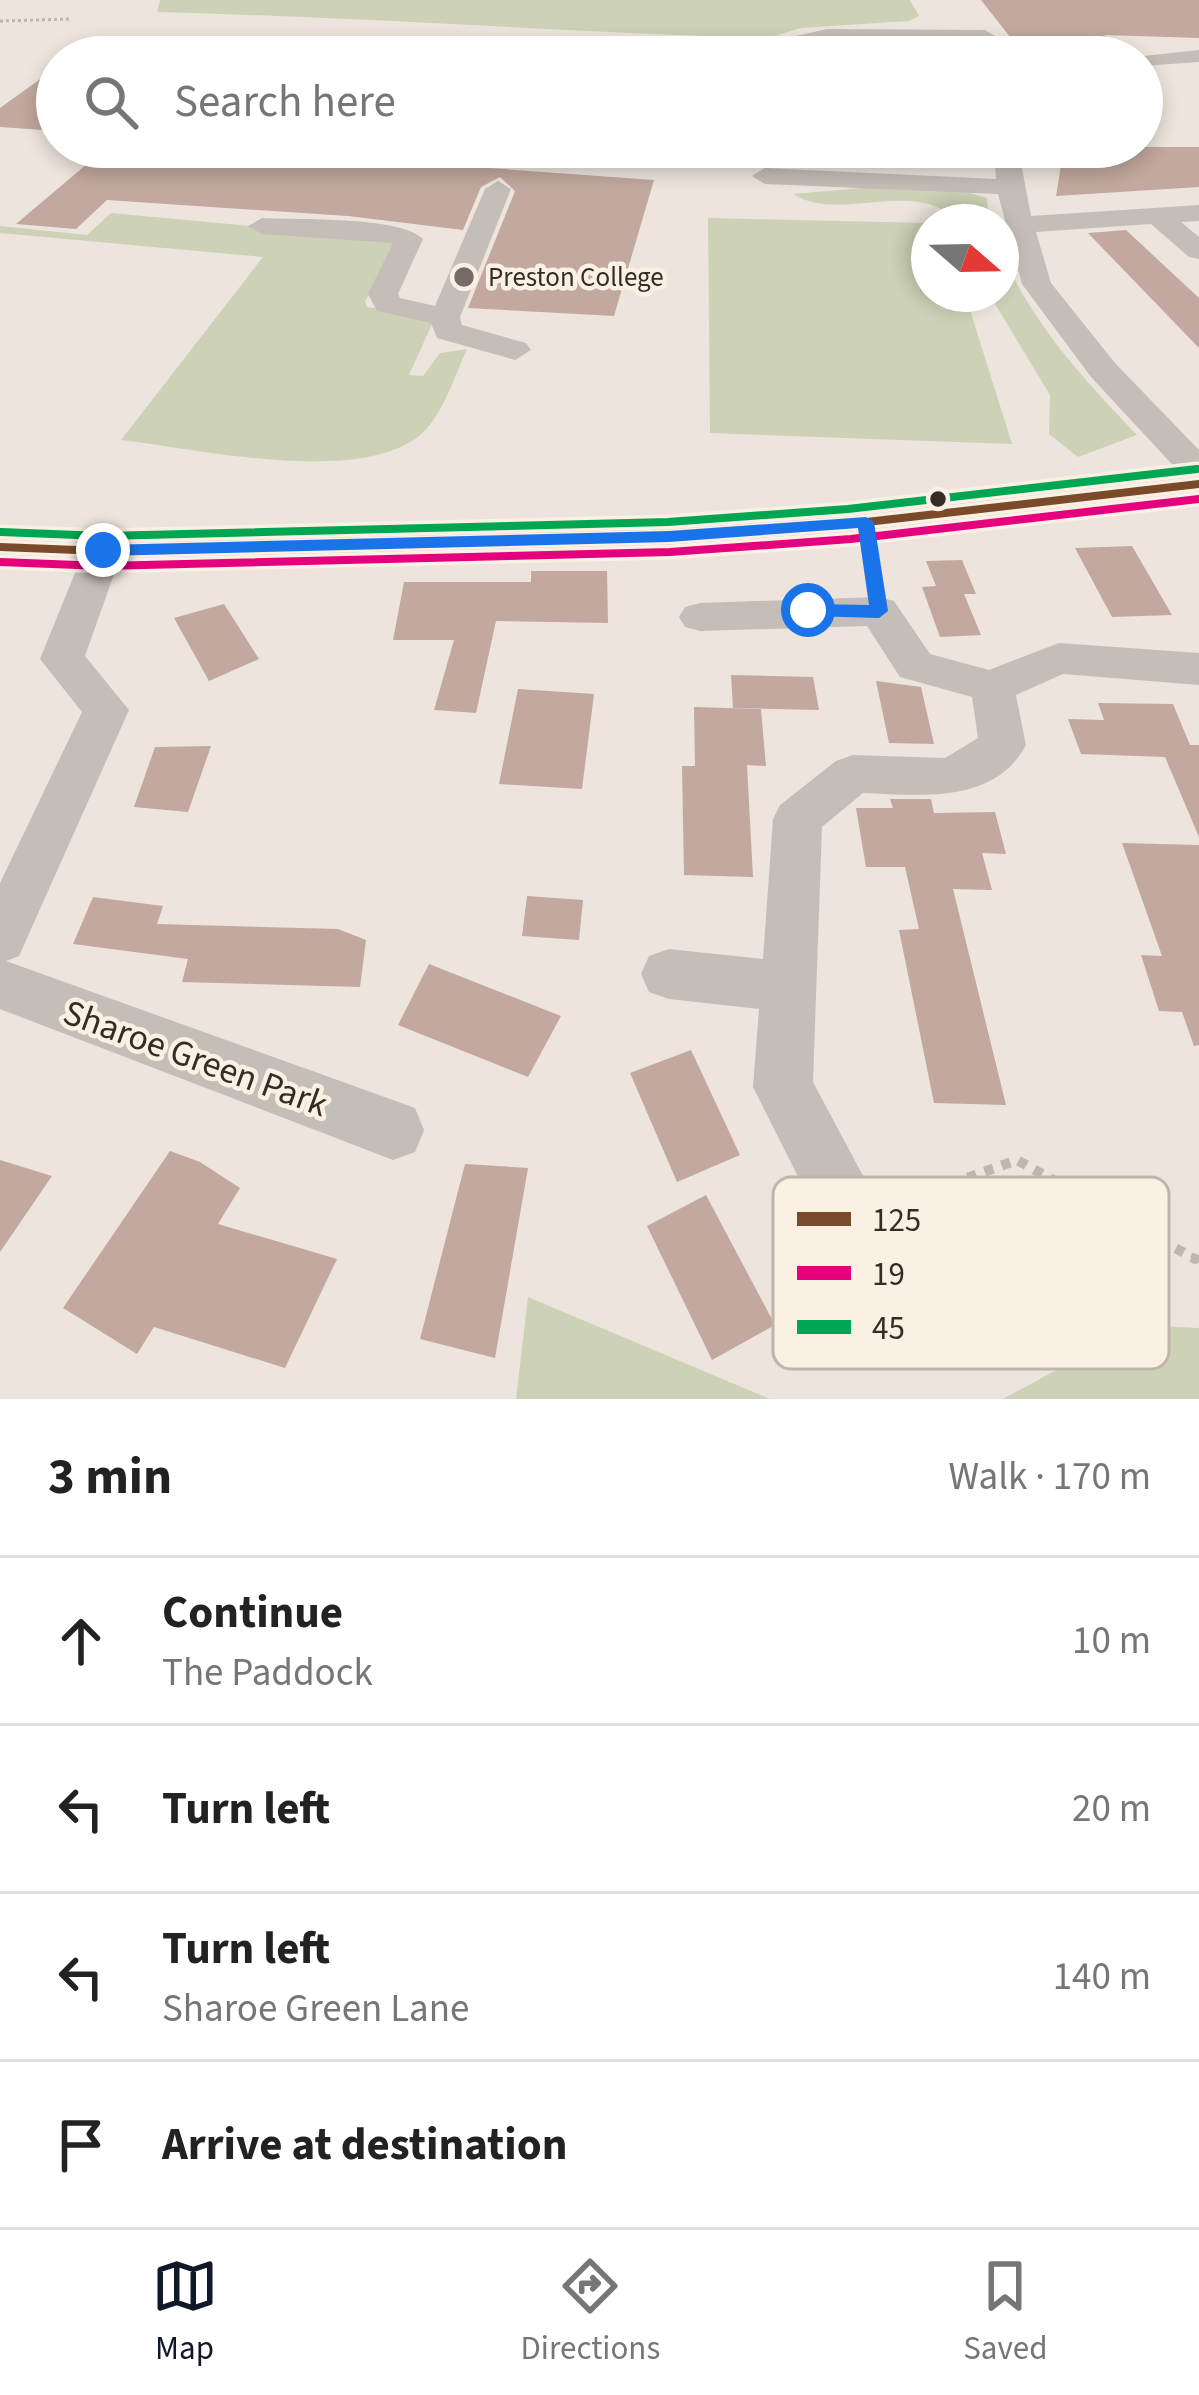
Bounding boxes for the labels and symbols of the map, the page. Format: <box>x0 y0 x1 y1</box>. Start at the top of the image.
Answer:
north arrow <box>911 204 1019 312</box>
place label: Preston College <box>488 258 664 297</box>
marker: Preston College <box>451 264 477 290</box>
unlabelled marker <box>927 488 949 510</box>
route end <box>76 523 130 577</box>
route start <box>781 583 835 637</box>
street label: Sharoe Green Park <box>56 987 335 1130</box>
legend <box>773 1177 1169 1369</box>
text: 125 <box>872 1197 921 1244</box>
text: 19 <box>872 1251 905 1298</box>
text: 45 <box>872 1305 905 1352</box>

